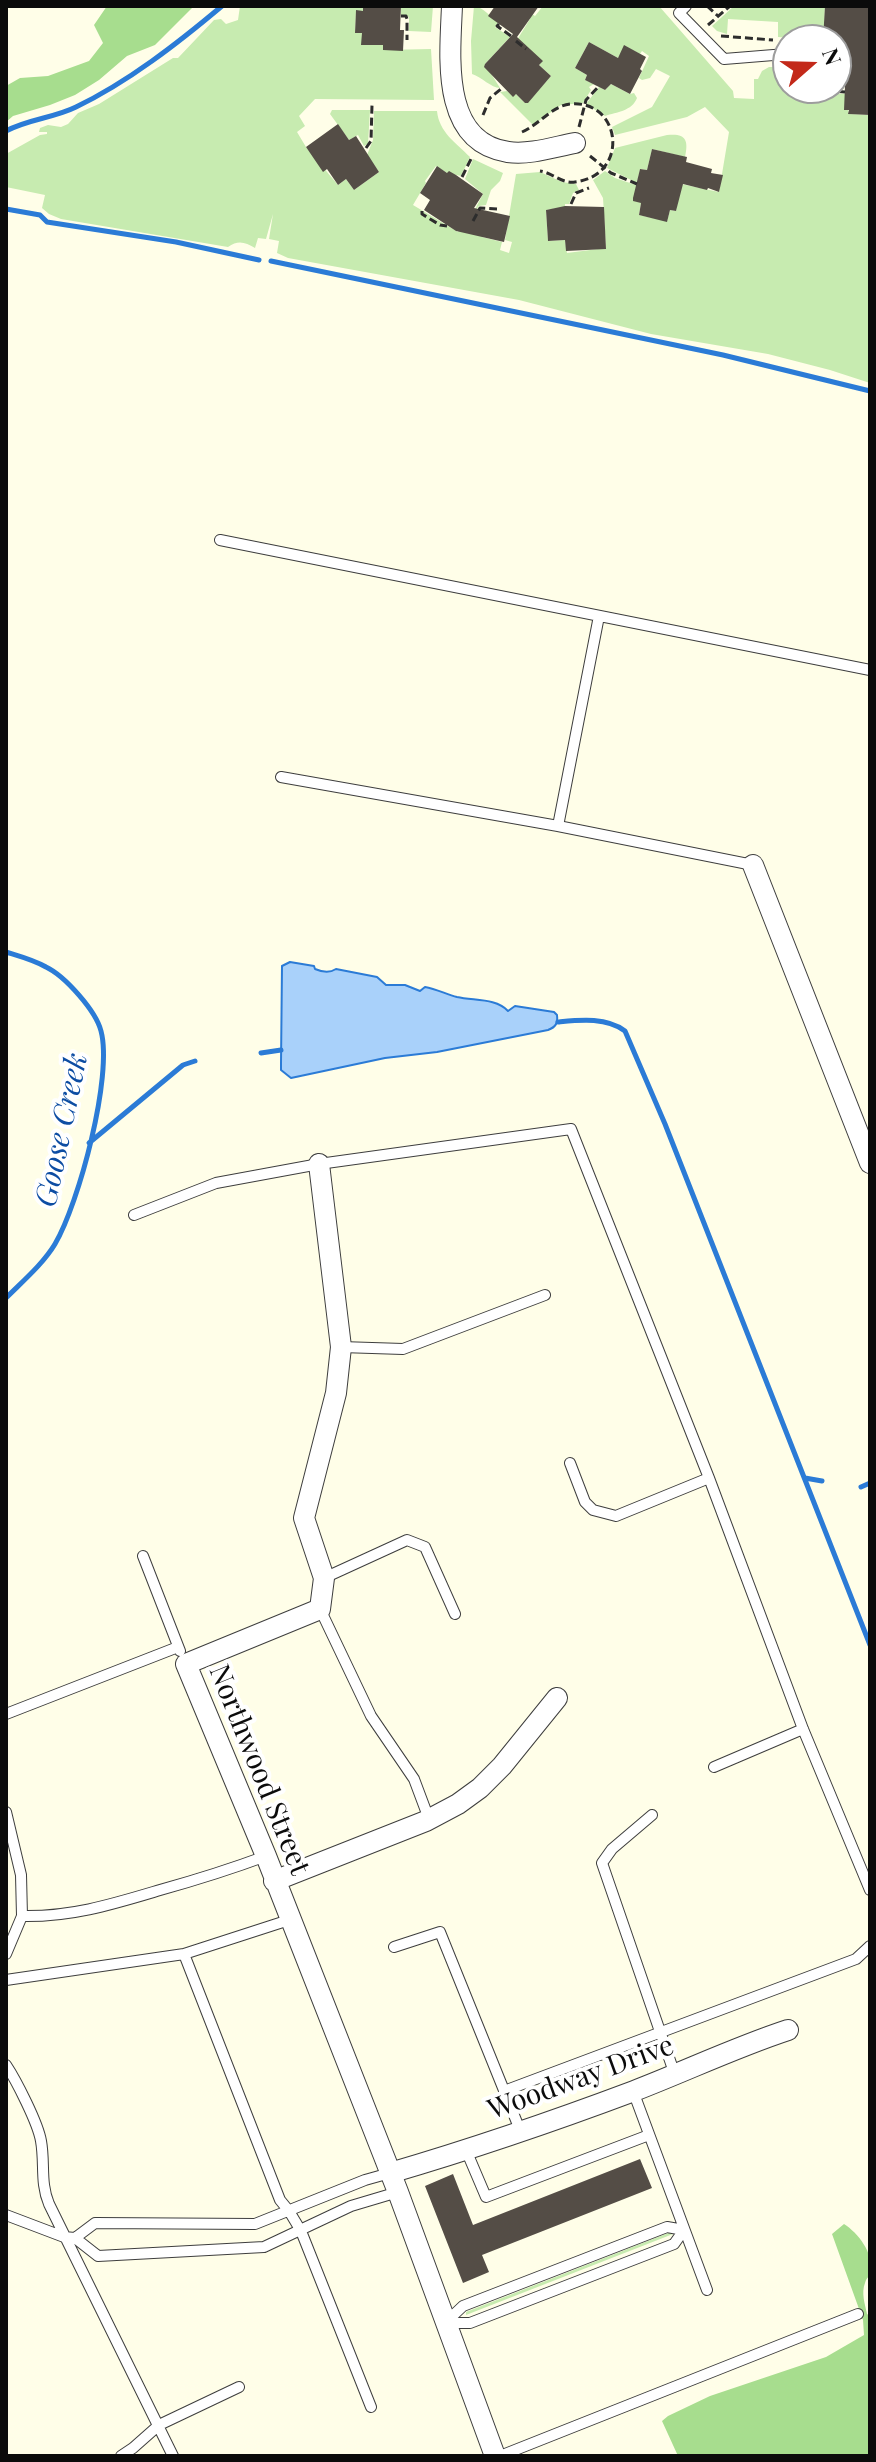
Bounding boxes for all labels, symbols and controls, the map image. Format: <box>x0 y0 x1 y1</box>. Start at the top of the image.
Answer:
north arrow <box>772 24 852 104</box>
text: N <box>816 44 849 69</box>
water label: Goose Creek <box>28 1050 96 1210</box>
street label: Northwood Street <box>202 1660 316 1880</box>
street label: Woodway Drive <box>484 2029 678 2127</box>

